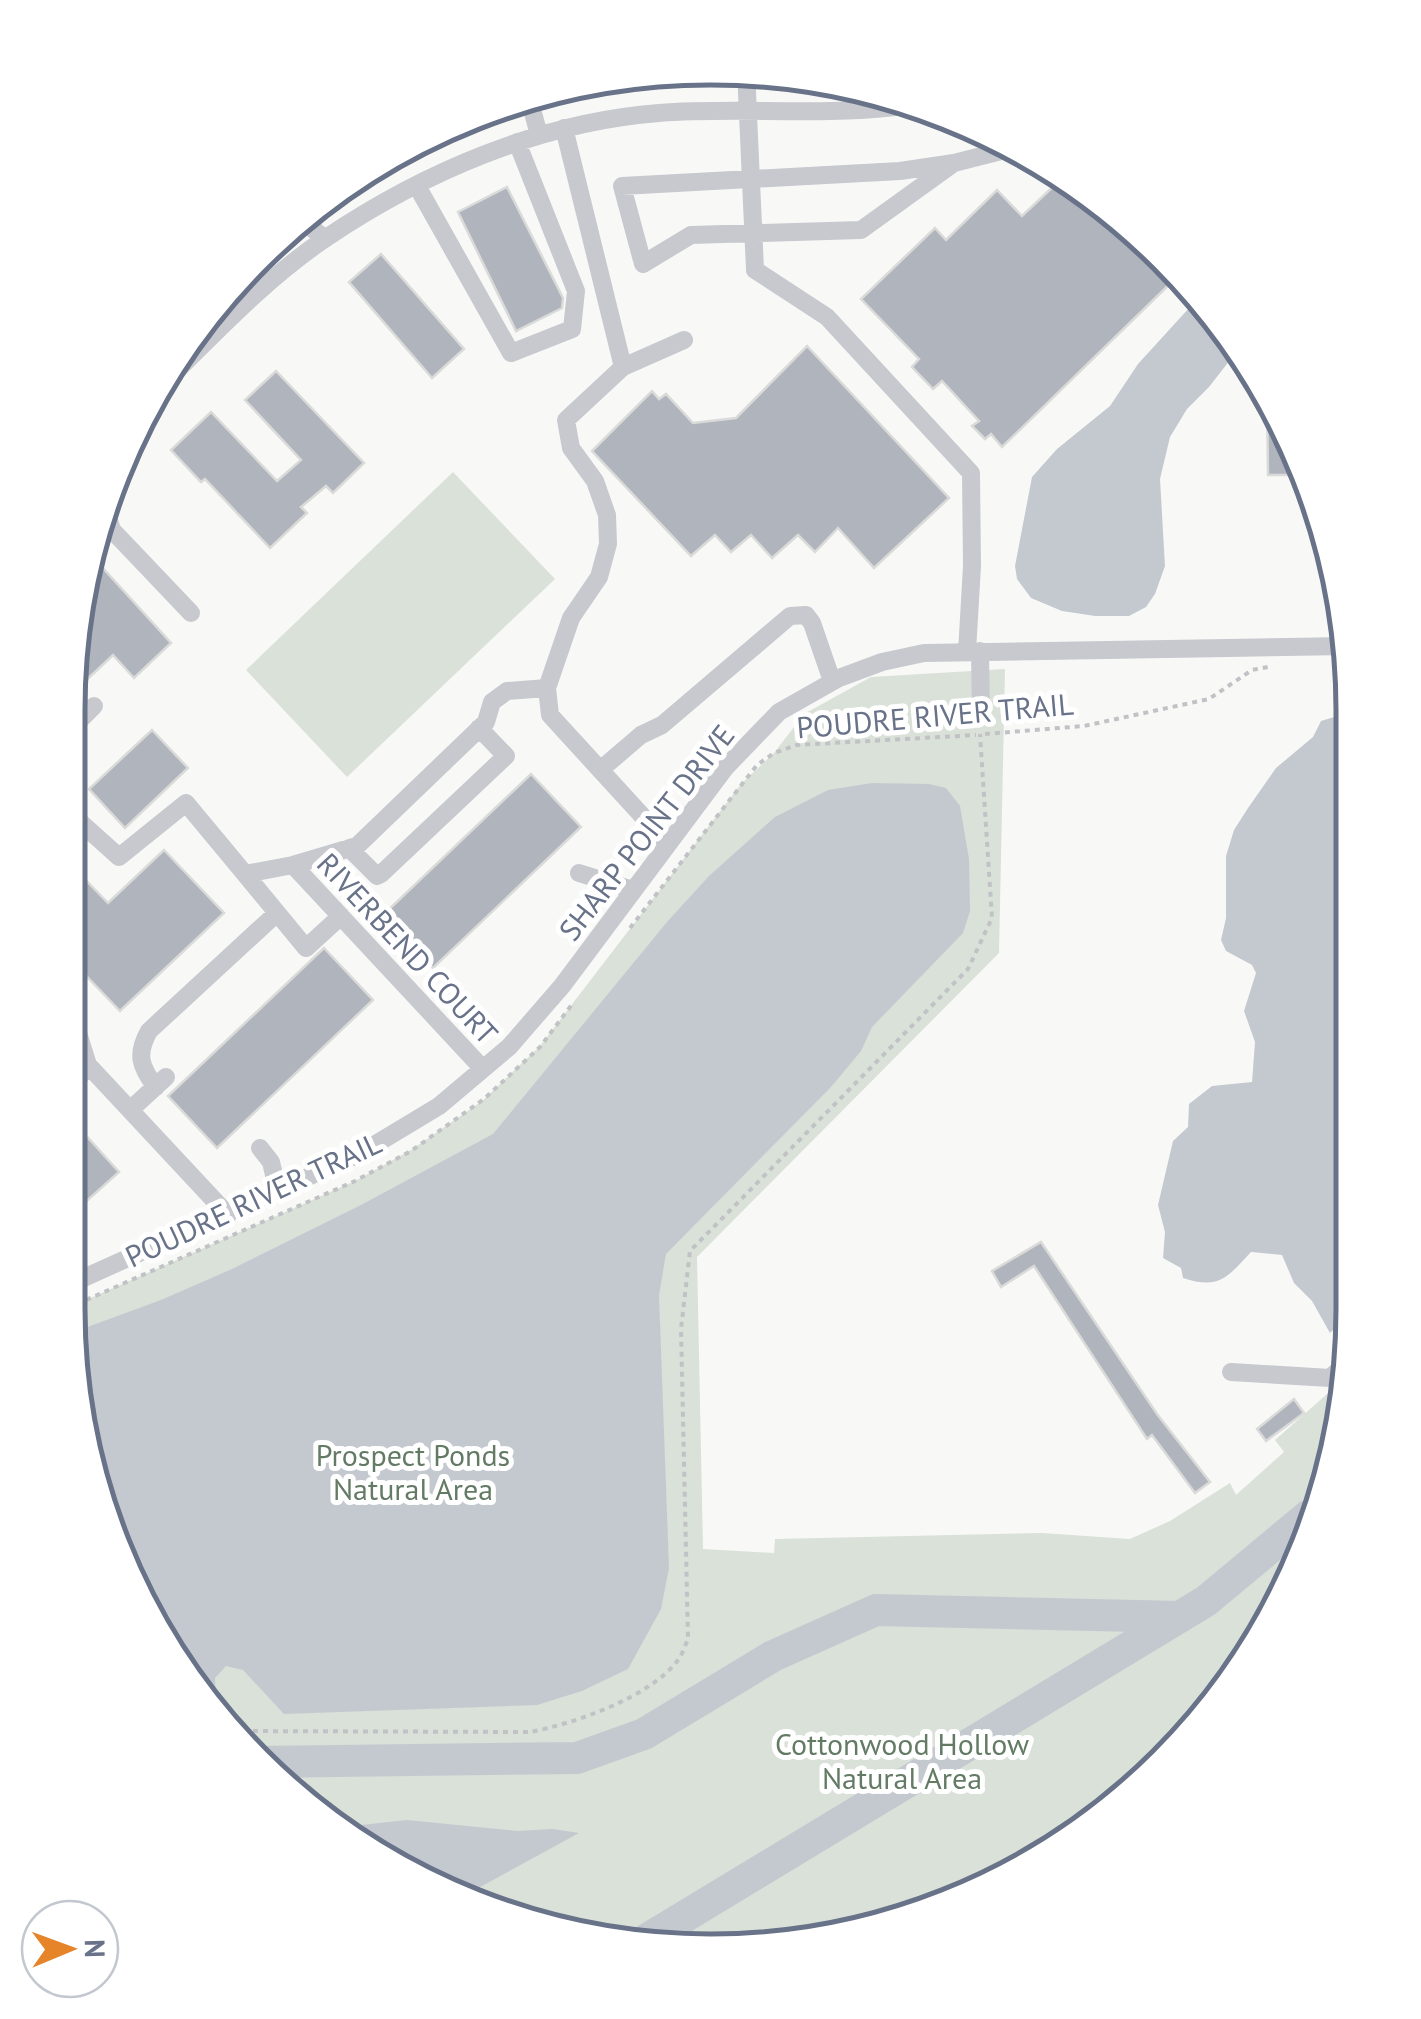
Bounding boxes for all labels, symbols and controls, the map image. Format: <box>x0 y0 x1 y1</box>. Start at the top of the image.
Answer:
street label: POUDRE RIVER TRAIL <box>795 683 1075 747</box>
street label: SHARP POINT DRIVE <box>550 716 742 948</box>
street label: RIVERBEND COURT <box>309 844 507 1052</box>
street label: POUDRE RIVER TRAIL <box>119 1123 387 1275</box>
park label: Prospect Ponds Natural Area <box>316 1435 510 1508</box>
park label: Cottonwood Hollow Natural Area <box>775 1724 1029 1797</box>
north arrow <box>20 1899 120 1999</box>
text: N <box>77 1939 114 1958</box>

